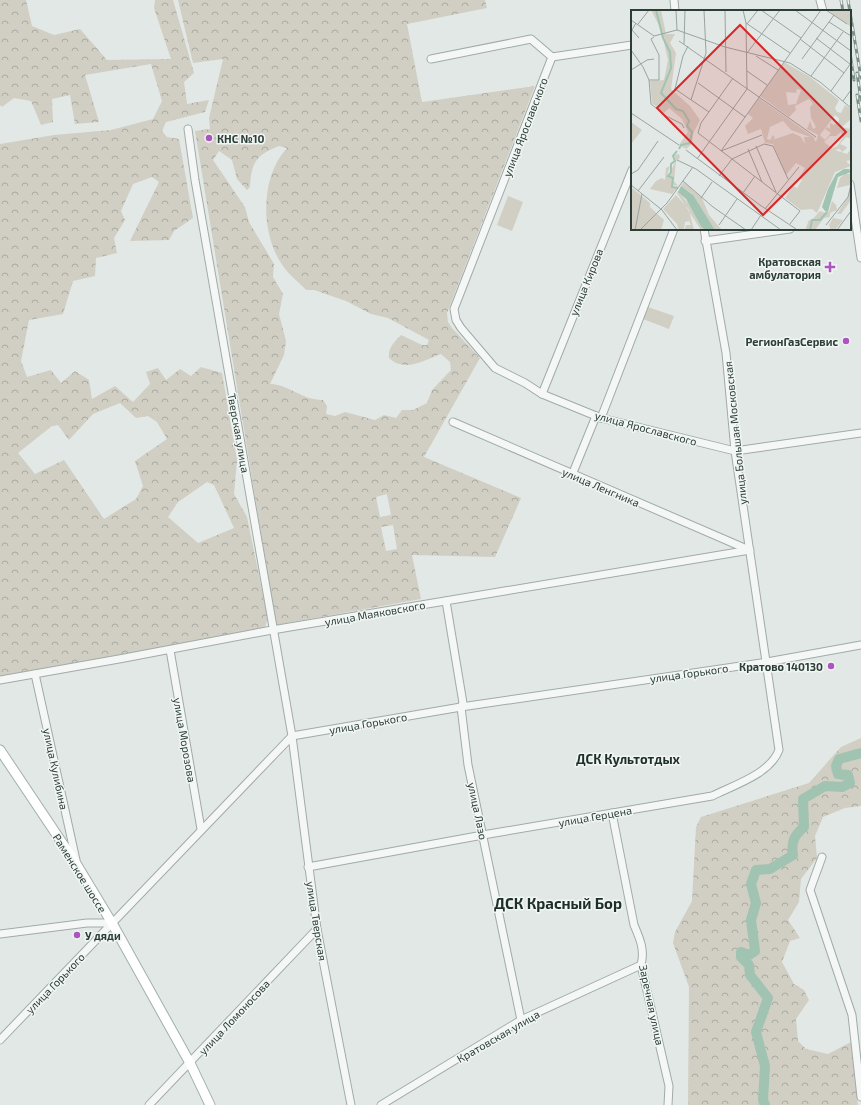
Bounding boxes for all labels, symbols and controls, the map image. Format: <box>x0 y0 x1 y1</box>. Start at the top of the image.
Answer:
inset map <box>631 10 851 230</box>
street label: улица Ярославского <box>500 76 551 179</box>
place label: КНС №10 <box>217 132 264 145</box>
marker: КНС №10 <box>204 133 214 143</box>
street label: улица Кирова <box>567 247 606 318</box>
place label: Кратовская амбулатория <box>749 255 821 281</box>
marker: Кратовская амбулатория <box>824 261 836 273</box>
place label: РегионГазСервис <box>745 335 838 348</box>
marker: РегионГазСервис <box>841 336 851 346</box>
street label: улица Большая Московская <box>721 361 750 505</box>
street label: Тверская улица <box>225 392 252 474</box>
street label: улица Ярославского <box>593 408 698 449</box>
street label: улица Ленгника <box>560 465 642 510</box>
street label: улица Маяковского <box>324 598 426 629</box>
place label: Кратово 140130 <box>739 660 823 673</box>
street label: улица Горького <box>649 661 729 686</box>
marker: Кратово 140130 <box>826 661 836 671</box>
street label: улица Морозова <box>170 697 199 783</box>
street label: улица Горького <box>328 710 408 737</box>
street label: улица Кулибина <box>40 727 71 811</box>
district label: ДСК Культотдых <box>576 751 681 767</box>
street label: улица Лазо <box>465 781 490 841</box>
street label: улица Герцена <box>557 803 633 830</box>
street label: Раменское шоссе <box>50 831 110 915</box>
street label: улица Тверская <box>303 880 330 962</box>
district label: ДСК Красный Бор <box>494 894 622 912</box>
place label: У дяди <box>85 929 121 942</box>
marker: У дяди <box>72 930 82 940</box>
street label: улица Горького <box>23 950 88 1017</box>
street label: Заречная улица <box>636 964 667 1047</box>
street label: улица Ломоносова <box>196 977 273 1058</box>
street label: Кратовская улица <box>454 1007 542 1066</box>

